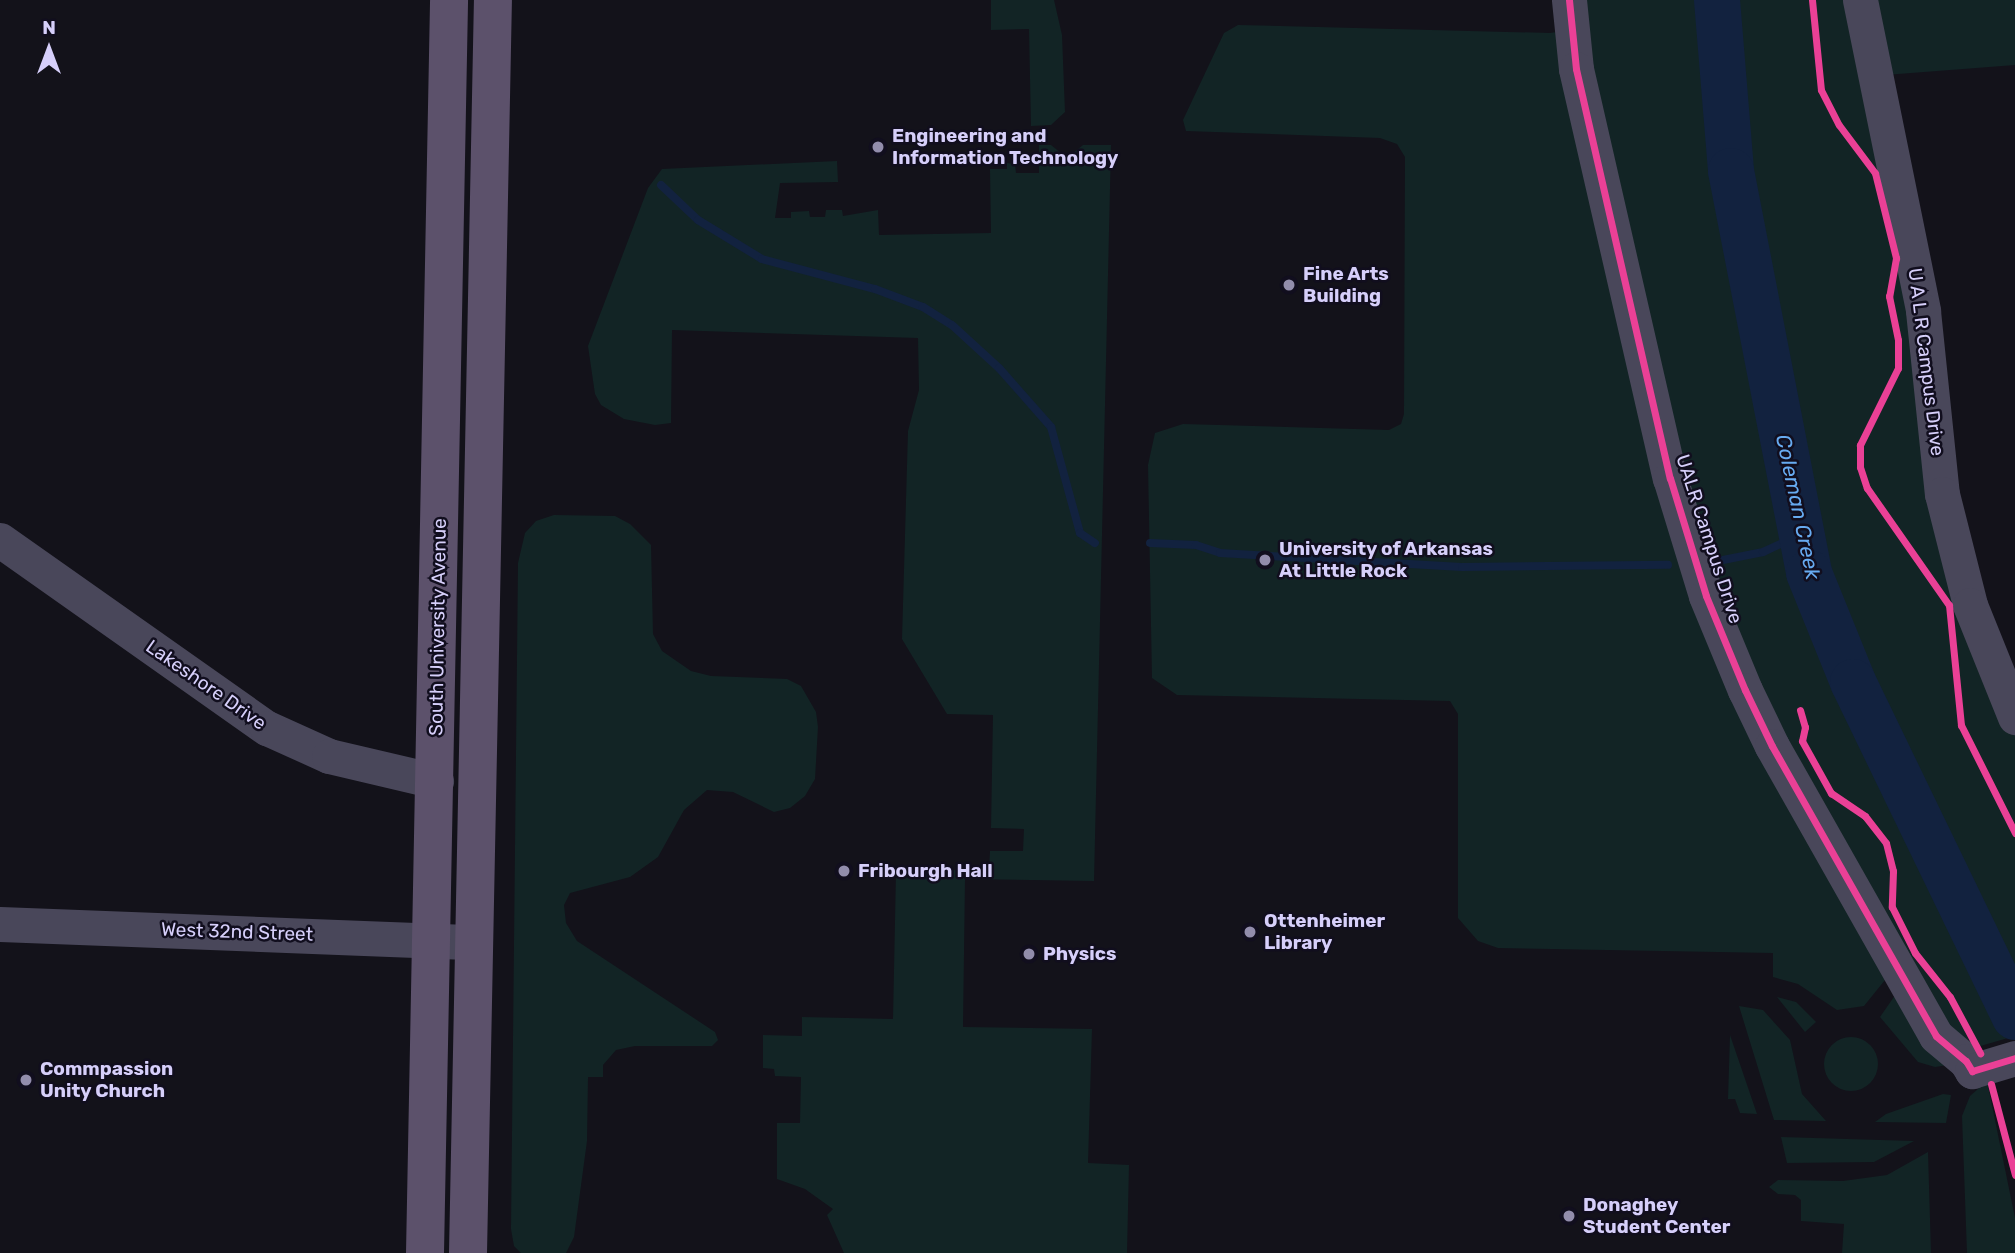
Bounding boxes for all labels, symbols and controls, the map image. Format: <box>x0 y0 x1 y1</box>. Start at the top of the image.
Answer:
north arrow <box>14 14 84 84</box>
text: N <box>42 16 56 39</box>
place label: Engineering and Information Technology <box>892 125 1119 169</box>
marker: Engineering and Information Technology <box>870 139 886 155</box>
place label: Fine Arts Building <box>1303 263 1389 307</box>
street label: U A L R Campus Drive <box>1903 266 1949 458</box>
marker: Fine Arts Building <box>1281 277 1297 293</box>
water label: Coleman Creek <box>1770 432 1826 582</box>
street label: UALR Campus Drive <box>1671 452 1747 626</box>
street label: South University Avenue <box>425 517 451 737</box>
place label: University of Arkansas At Little Rock <box>1279 538 1494 582</box>
marker: University of Arkansas At Little Rock <box>1257 552 1273 568</box>
street label: Lakeshore Drive <box>142 635 270 735</box>
place label: Fribourgh Hall <box>858 860 993 882</box>
marker: Fribourgh Hall <box>836 863 852 879</box>
place label: Ottenheimer Library <box>1264 910 1385 954</box>
street label: West 32nd Street <box>161 918 313 946</box>
marker: Ottenheimer Library <box>1242 924 1258 940</box>
place label: Physics <box>1043 943 1117 965</box>
marker: Physics <box>1021 946 1037 962</box>
place label: Commpassion Unity Church <box>40 1058 173 1102</box>
marker: Commpassion Unity Church <box>18 1072 34 1088</box>
place label: Donaghey Student Center <box>1583 1194 1730 1238</box>
marker: Donaghey Student Center <box>1561 1208 1577 1224</box>

